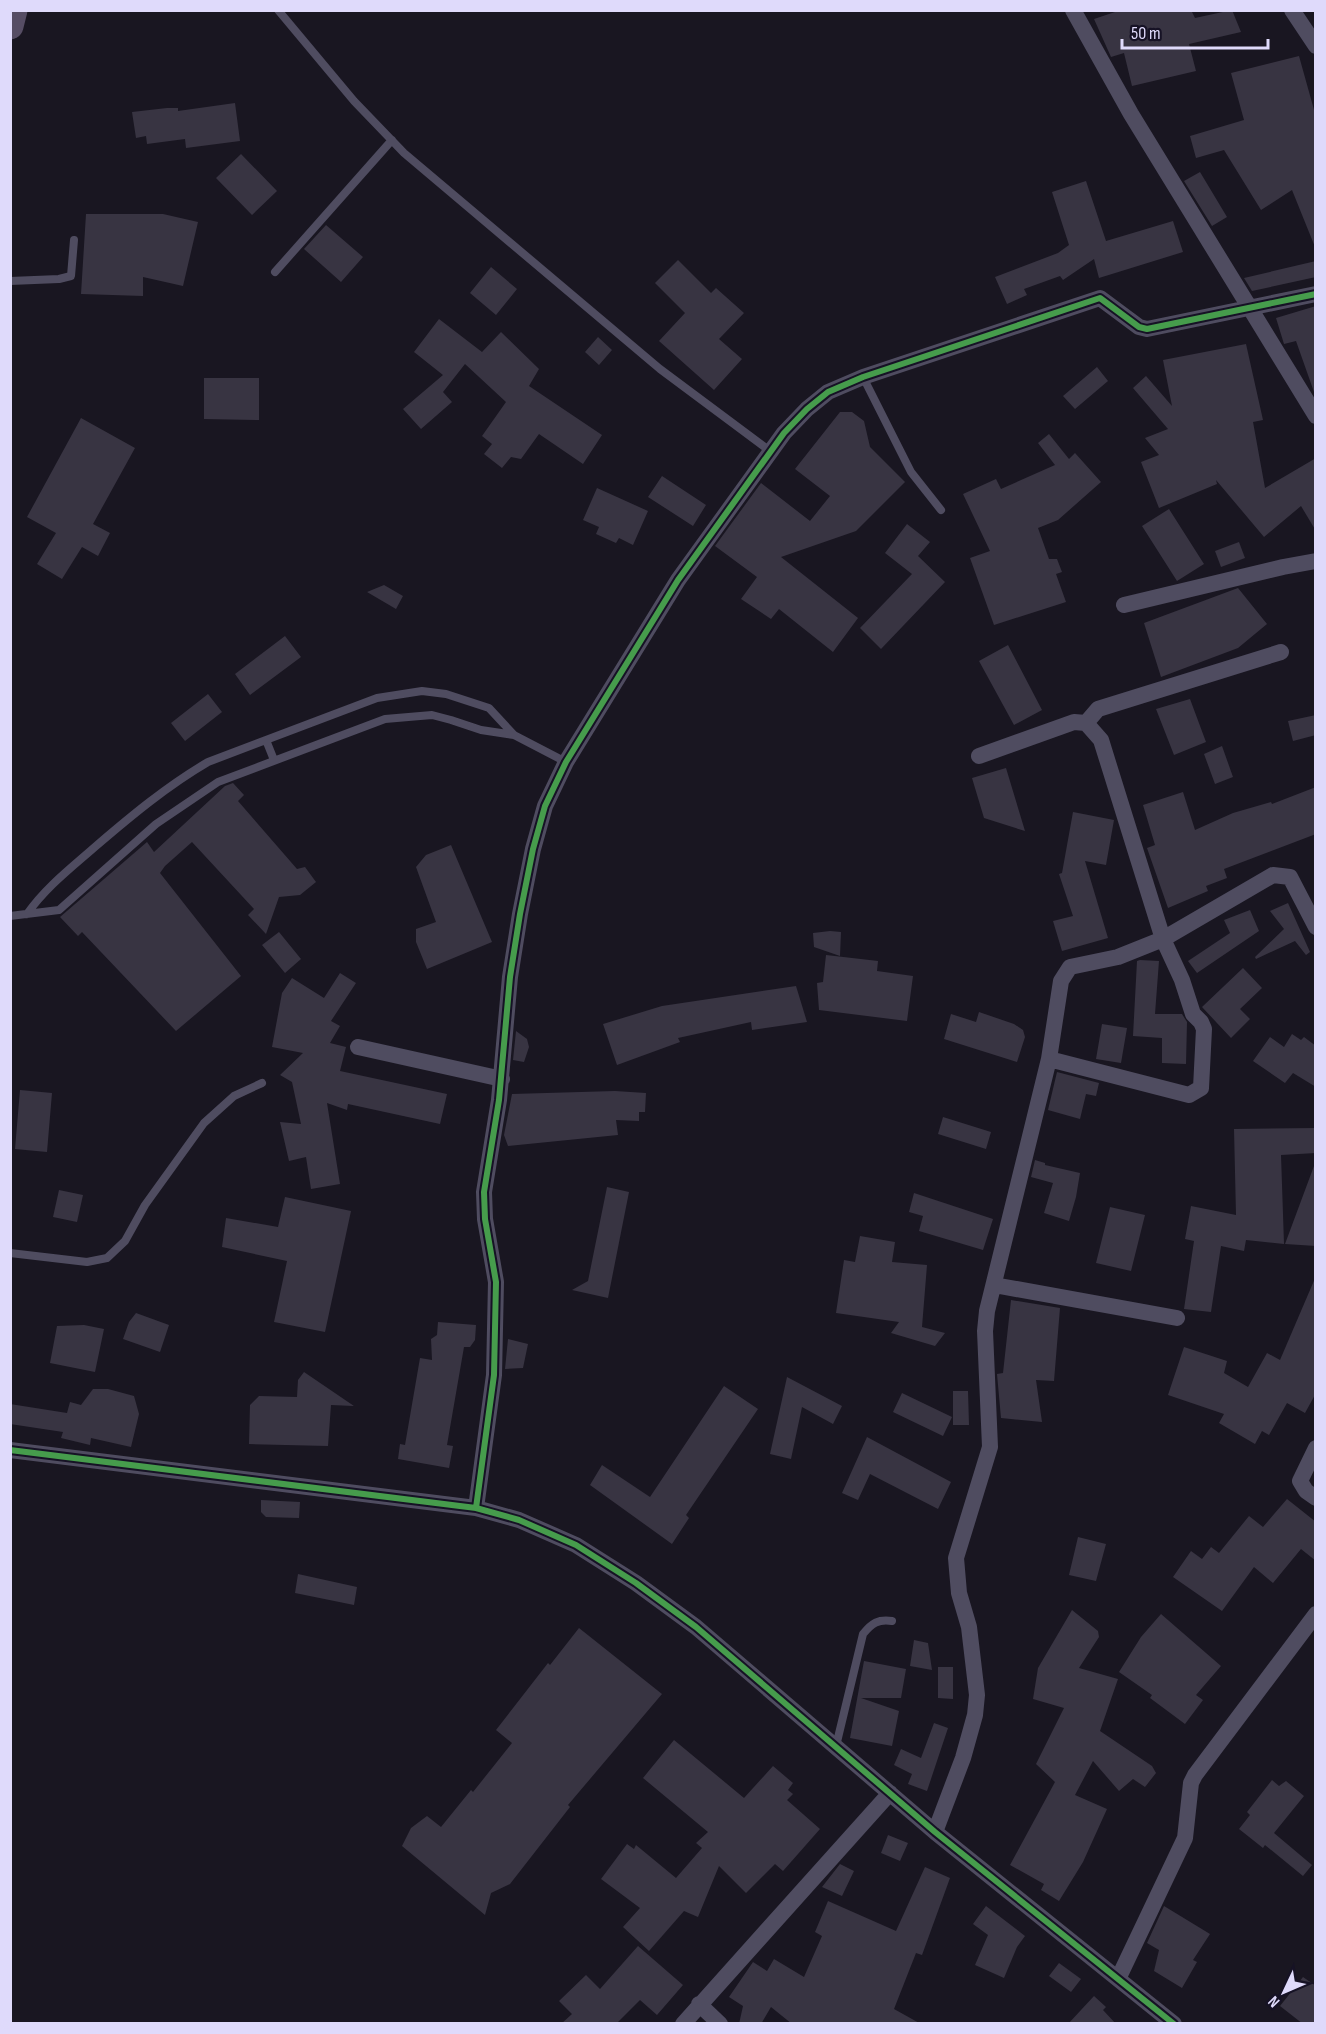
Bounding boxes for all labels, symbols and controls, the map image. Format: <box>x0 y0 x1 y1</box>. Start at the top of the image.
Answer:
scale bar <box>1122 12 1268 50</box>
text: 50 m <box>1131 23 1161 44</box>
north arrow <box>1254 1962 1314 2022</box>
text: N <box>1264 1992 1284 2011</box>

